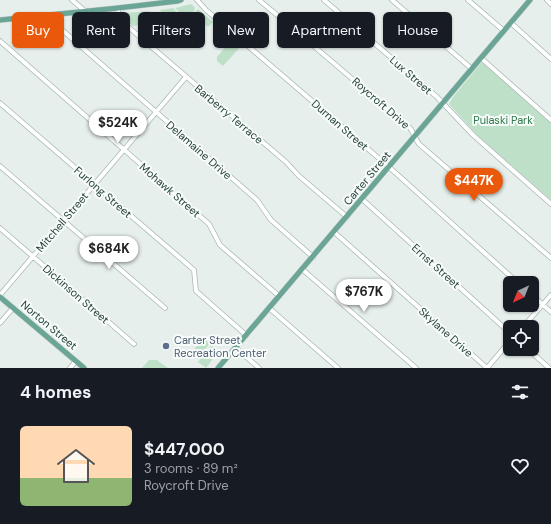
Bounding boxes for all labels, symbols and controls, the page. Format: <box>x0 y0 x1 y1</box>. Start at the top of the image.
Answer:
chip: Buy <box>12 12 64 48</box>
chip: Rent <box>72 12 130 48</box>
chip: Filters <box>138 12 205 48</box>
chip: New <box>213 12 269 48</box>
chip: Apartment <box>277 12 375 48</box>
chip: House <box>383 12 452 48</box>
street label: Lux Street <box>387 53 435 97</box>
street label: Roycroft Drive <box>349 74 413 132</box>
street label: Barberry Terrace <box>192 81 266 147</box>
street label: Durnan Street <box>309 97 371 153</box>
pin: $524K <box>90 110 146 144</box>
park label: Pulaski Park <box>473 113 533 127</box>
text: $524K <box>98 114 138 131</box>
street label: Delamaine Drive <box>163 118 235 182</box>
street label: Carter Street <box>340 148 394 208</box>
street label: Mohawk Street <box>137 160 203 220</box>
street label: Furlong Street <box>71 163 135 221</box>
pin: $447K <box>446 168 502 202</box>
text: $447K <box>454 172 494 189</box>
street label: Mitchell Street <box>33 189 91 255</box>
pin: $684K <box>81 236 137 270</box>
text: $684K <box>88 240 130 257</box>
street label: Ernst Street <box>409 241 463 291</box>
street label: Dickinson Street <box>40 261 112 327</box>
north arrow <box>503 276 539 312</box>
map controls <box>503 276 539 356</box>
pin: $767K <box>336 279 392 313</box>
text: $767K <box>345 283 383 300</box>
street label: Norton Street <box>18 297 80 353</box>
street label: Skylane Drive <box>416 304 476 360</box>
button: locate <box>503 320 539 356</box>
place label: Carter Street Recreation Center <box>174 333 266 360</box>
marker: Carter Street Recreation Center <box>161 341 171 351</box>
text: 4 homes <box>20 381 91 403</box>
icon: filters <box>509 381 531 403</box>
text: $447,000 <box>144 438 225 460</box>
icon: home <box>52 442 100 490</box>
icon: heart <box>509 455 531 477</box>
text: 3 rooms · 89 m² <box>144 460 238 477</box>
text: Roycroft Drive <box>144 477 229 494</box>

